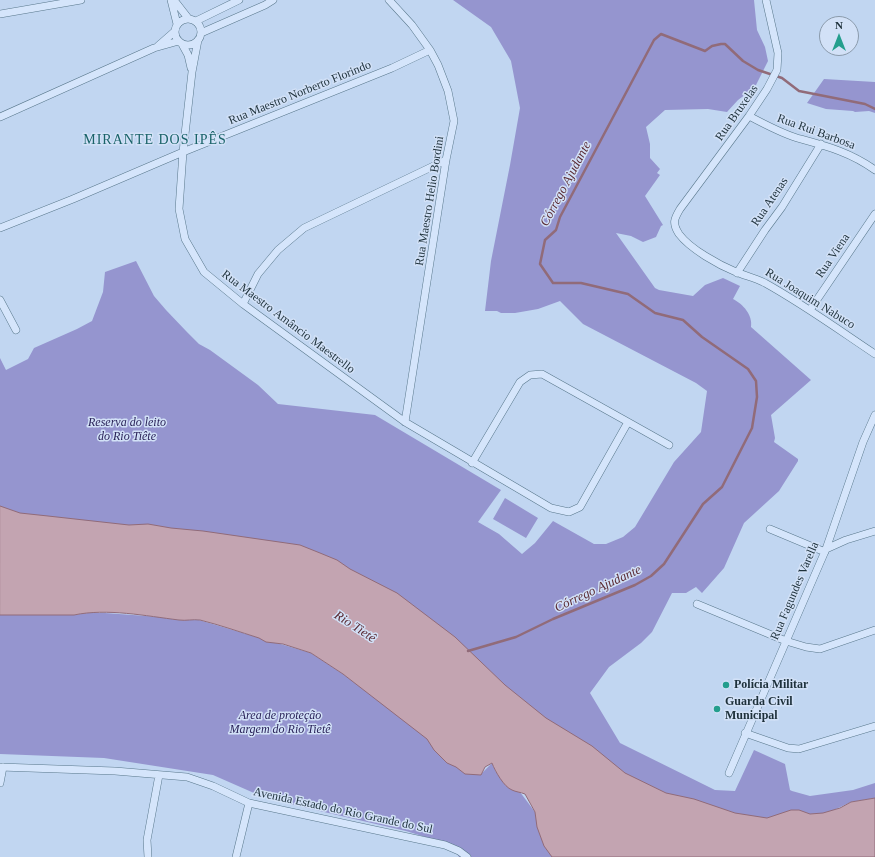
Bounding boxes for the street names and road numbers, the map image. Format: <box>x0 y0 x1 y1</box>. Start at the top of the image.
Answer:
street label: Rua Maestro Norberto Florindo <box>227 58 373 128</box>
street label: Rua Bruxelas <box>712 82 762 144</box>
street label: Rua Rui Barbosa <box>775 111 857 153</box>
street label: Rua Maestro Helio Bordini <box>413 135 447 267</box>
street label: Rua Atenas <box>748 175 792 229</box>
street label: Rua Viena <box>813 231 853 281</box>
street label: Rua Joaquim Nabuco <box>762 266 858 332</box>
street label: Rua Maestro Amâncio Maestrello <box>219 267 357 377</box>
street label: Rua Fagundes Varella <box>768 540 822 642</box>
street label: Avenida Estado do Rio Grande do Sul <box>252 785 434 837</box>

